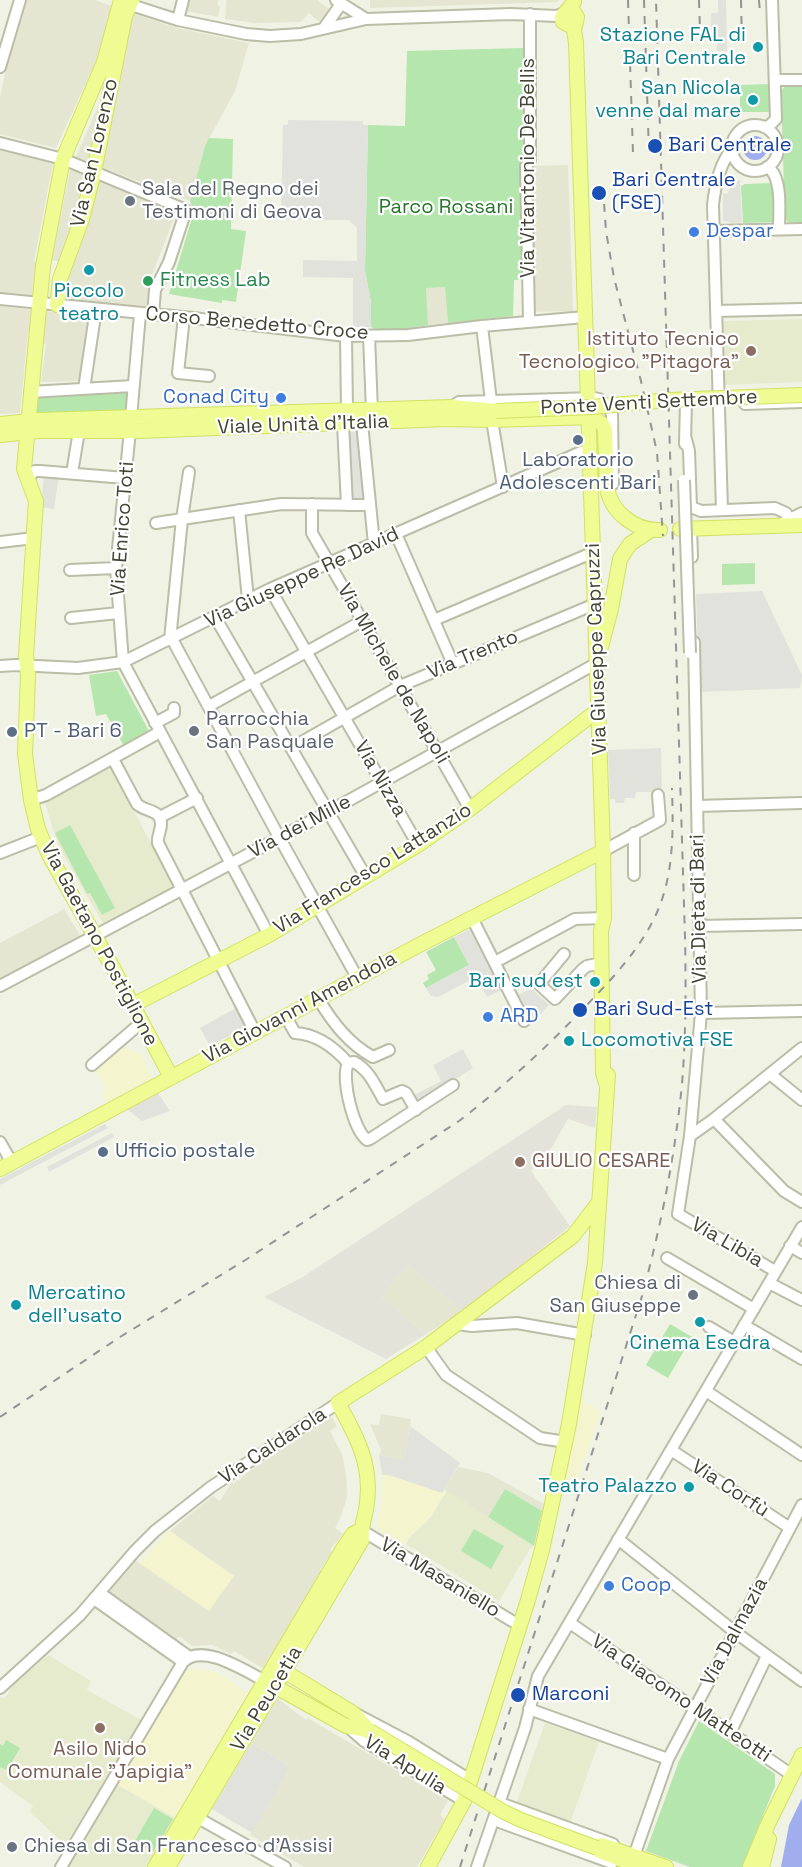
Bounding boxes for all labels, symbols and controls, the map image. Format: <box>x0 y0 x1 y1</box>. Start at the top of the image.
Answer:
place label: Stazione FAL di Bari Centrale <box>600 24 746 71</box>
marker: Stazione FAL di Bari Centrale <box>751 40 765 54</box>
street label: Via Vitantonio De Bellis <box>517 58 541 278</box>
street label: Via San Lorenzo <box>66 76 124 230</box>
place label: San Nicola venne dal mare <box>595 77 741 124</box>
marker: San Nicola venne dal mare <box>746 93 760 107</box>
place label: Bari Centrale <box>668 134 792 158</box>
marker: Bari Centrale <box>646 137 664 155</box>
place label: Bari Centrale (FSE) <box>612 169 736 216</box>
place label: Sala del Regno dei Testimoni di Geova <box>142 178 322 225</box>
marker: Bari Centrale (FSE) <box>590 184 608 202</box>
marker: Sala del Regno dei Testimoni di Geova <box>123 194 137 208</box>
park label: Parco Rossani <box>379 196 513 220</box>
place label: Despar <box>706 220 774 244</box>
marker: Despar <box>687 225 701 239</box>
marker: Piccolo teatro <box>82 263 96 277</box>
place label: Fitness Lab <box>160 269 271 293</box>
marker: Fitness Lab <box>141 274 155 288</box>
place label: Piccolo teatro <box>54 280 124 327</box>
street label: Corso Benedetto Croce <box>144 302 370 346</box>
place label: Istituto Tecnico Tecnologico "Pitagora" <box>519 328 739 375</box>
marker: Istituto Tecnico Tecnologico "Pitagora" <box>744 344 758 358</box>
street label: Ponte Venti Settembre <box>540 385 758 421</box>
place label: Conad City <box>163 386 269 410</box>
marker: Conad City <box>274 391 288 405</box>
street label: Viale Unità d'Italia <box>217 410 389 440</box>
marker: Laboratorio Adolescenti Bari <box>571 433 585 447</box>
place label: Laboratorio Adolescenti Bari <box>499 449 657 496</box>
street label: Via Enrico Toti <box>106 461 140 597</box>
street label: Via Giuseppe Re David <box>201 522 403 634</box>
street label: Via Giuseppe Capruzzi <box>581 543 613 755</box>
street label: Via Michele de Napoli <box>332 580 454 768</box>
street label: Via Trento <box>424 625 522 685</box>
place label: Parrocchia San Pasquale <box>206 708 334 755</box>
place label: PT - Bari 6 <box>24 720 122 744</box>
marker: Parrocchia San Pasquale <box>187 724 201 738</box>
marker: PT - Bari 6 <box>5 725 19 739</box>
street label: Via Nizza <box>349 736 411 822</box>
street label: Via dei Mille <box>245 790 355 864</box>
street label: Via Francesco Lattanzio <box>270 798 476 940</box>
street label: Via Dieta di Bari <box>686 834 712 984</box>
street label: Via Gaetano Postiglione <box>35 838 163 1050</box>
street label: Via Giovanni Amendola <box>199 947 401 1069</box>
place label: Bari sud est <box>469 970 583 994</box>
marker: Bari sud est <box>588 975 602 989</box>
place label: Bari Sud-Est <box>594 998 714 1022</box>
marker: Bari Sud-Est <box>571 1001 589 1019</box>
place label: ARD <box>500 1005 538 1029</box>
marker: ARD <box>481 1010 495 1024</box>
place label: Locomotiva FSE <box>581 1029 733 1053</box>
marker: Locomotiva FSE <box>562 1034 576 1048</box>
place label: Ufficio postale <box>115 1140 255 1164</box>
marker: Ufficio postale <box>96 1145 110 1159</box>
place label: GIULIO CESARE <box>532 1150 671 1174</box>
marker: GIULIO CESARE <box>513 1155 527 1169</box>
street label: Via Libia <box>687 1213 767 1273</box>
place label: Chiesa di San Giuseppe <box>550 1272 681 1319</box>
place label: Mercatino dell'usato <box>28 1282 126 1329</box>
marker: Chiesa di San Giuseppe <box>686 1288 700 1302</box>
marker: Mercatino dell'usato <box>9 1298 23 1312</box>
marker: Cinema Esedra <box>693 1315 707 1329</box>
place label: Cinema Esedra <box>630 1332 770 1356</box>
street label: Via Caldarola <box>215 1402 331 1490</box>
street label: Via Corfù <box>687 1455 773 1523</box>
place label: Teatro Palazzo <box>538 1475 677 1499</box>
marker: Teatro Palazzo <box>682 1480 696 1494</box>
street label: Via Masaniello <box>376 1533 504 1623</box>
place label: Coop <box>621 1574 671 1598</box>
street label: Via Dalmazia <box>696 1574 774 1690</box>
marker: Coop <box>602 1579 616 1593</box>
street label: Via Giacomo Matteotti <box>587 1630 775 1768</box>
street label: Via Peucetia <box>226 1642 308 1756</box>
place label: Marconi <box>532 1683 609 1707</box>
marker: Marconi <box>509 1686 527 1704</box>
marker: Asilo Nido Comunale "Japigia" <box>93 1721 107 1735</box>
street label: Via Apulia <box>359 1730 451 1800</box>
place label: Asilo Nido Comunale "Japigia" <box>8 1738 192 1785</box>
place label: Chiesa di San Francesco d'Assisi <box>24 1835 333 1859</box>
marker: Chiesa di San Francesco d'Assisi <box>5 1840 19 1854</box>

